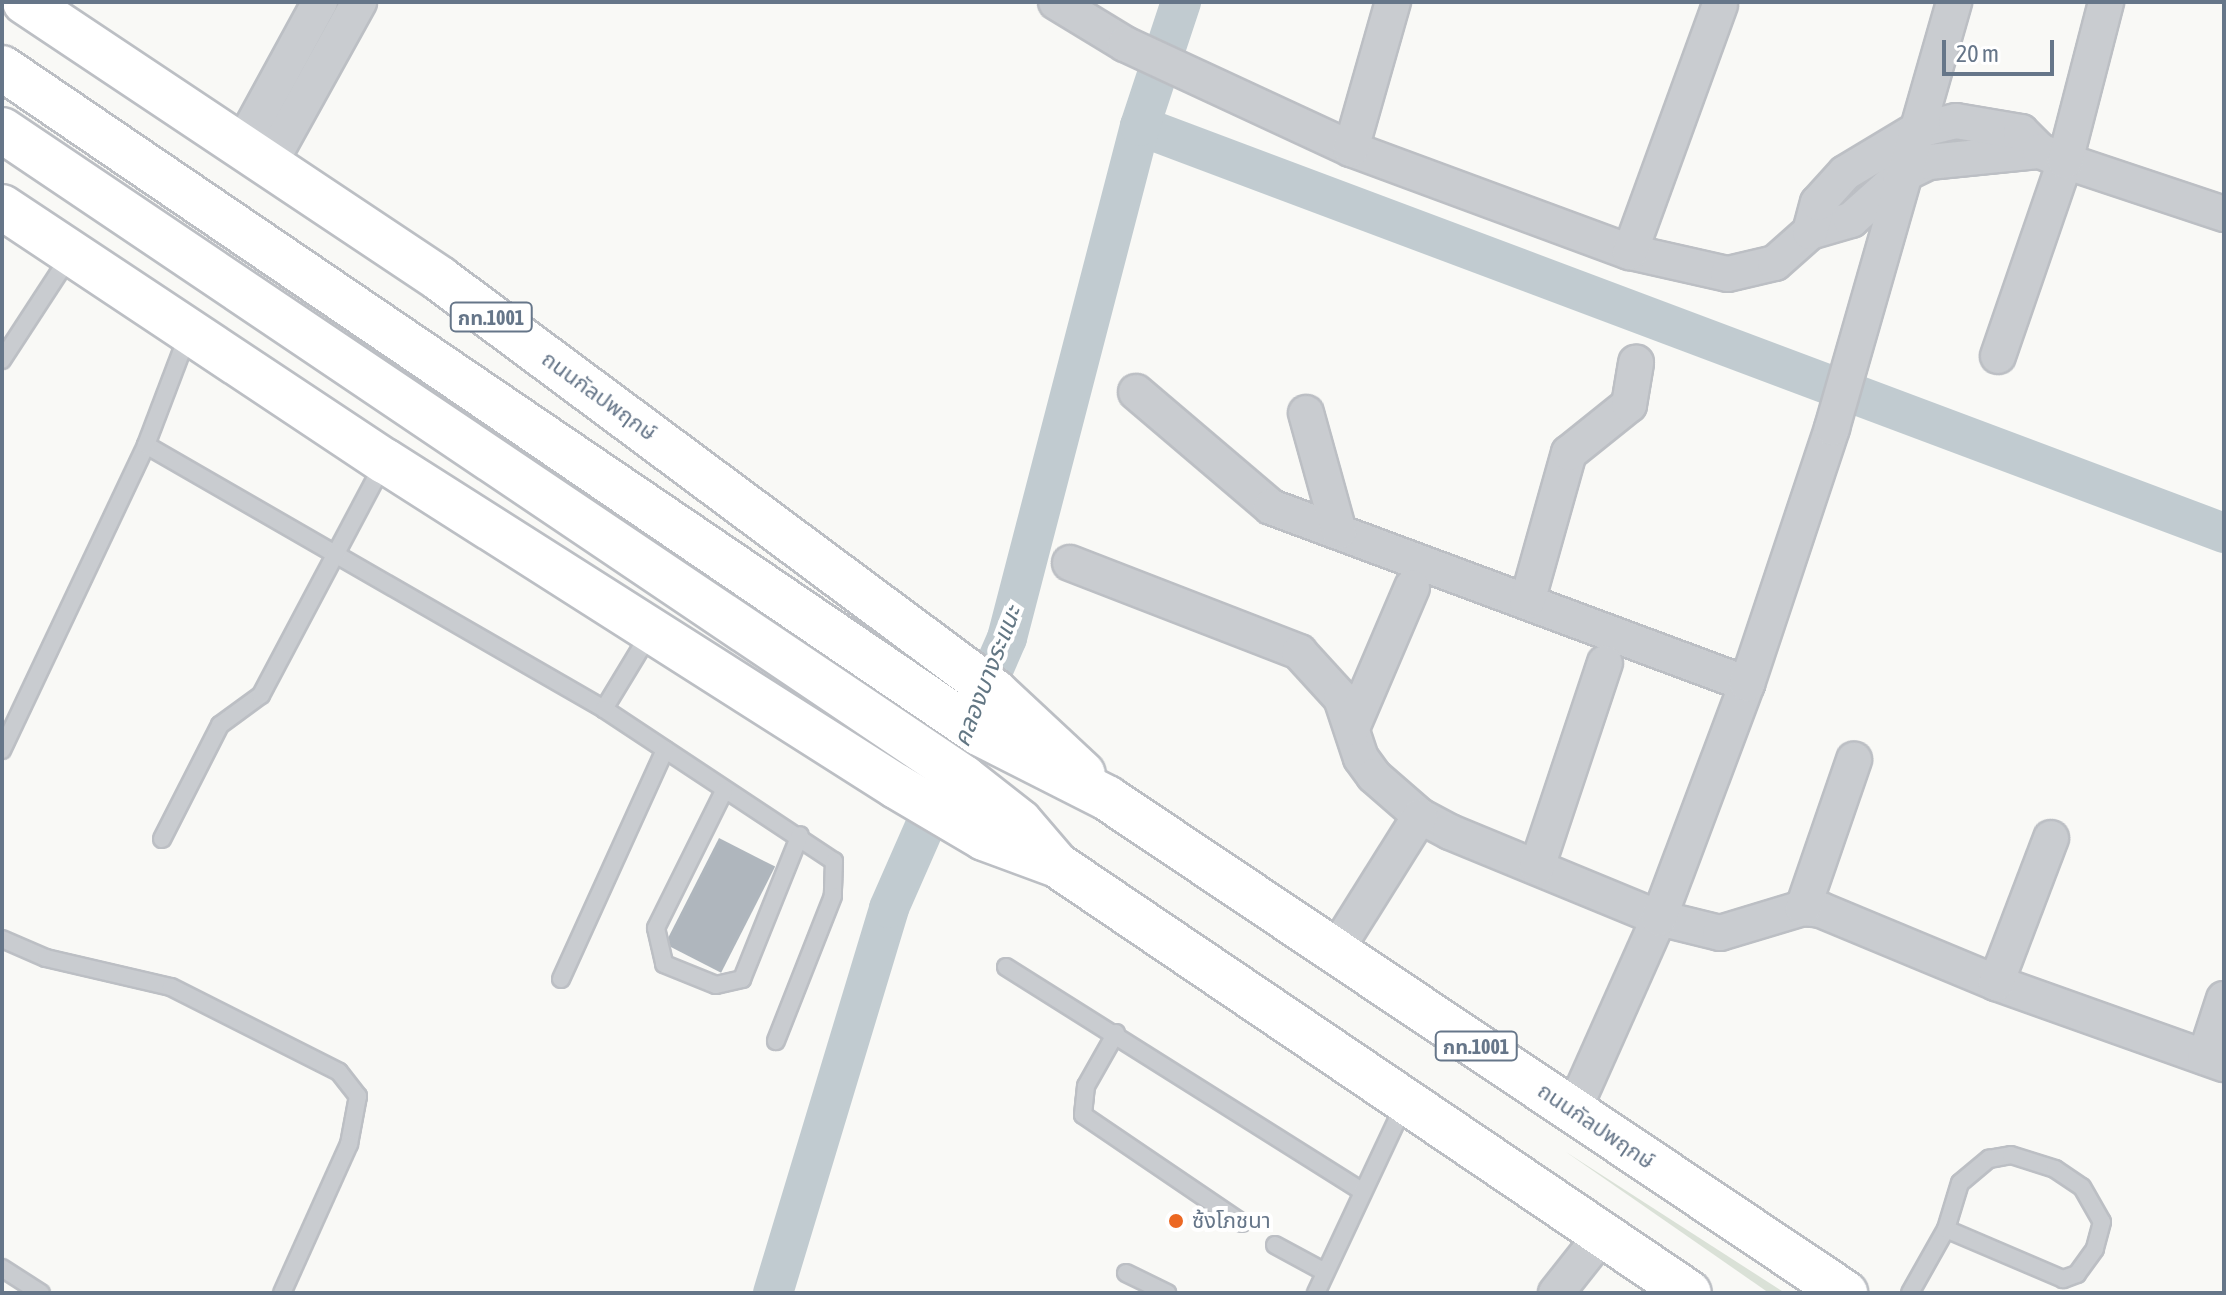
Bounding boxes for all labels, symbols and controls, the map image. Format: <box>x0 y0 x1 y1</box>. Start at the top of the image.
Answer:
scale bar <box>1946 24 2058 74</box>
text: 20 m <box>1956 40 1999 67</box>
road number: กท.1001 <box>449 301 533 333</box>
street label: ถนนกัลปพฤกษ์ <box>537 346 661 446</box>
water label: คลองบางระแนะ <box>947 602 1027 750</box>
road number: กท.1001 <box>1434 1030 1518 1062</box>
street label: ถนนกัลปพฤกษ์ <box>1533 1077 1659 1175</box>
place label: ซ้งโภชนา <box>1192 1208 1271 1234</box>
marker: ซ้งโภชนา <box>1167 1212 1185 1230</box>

